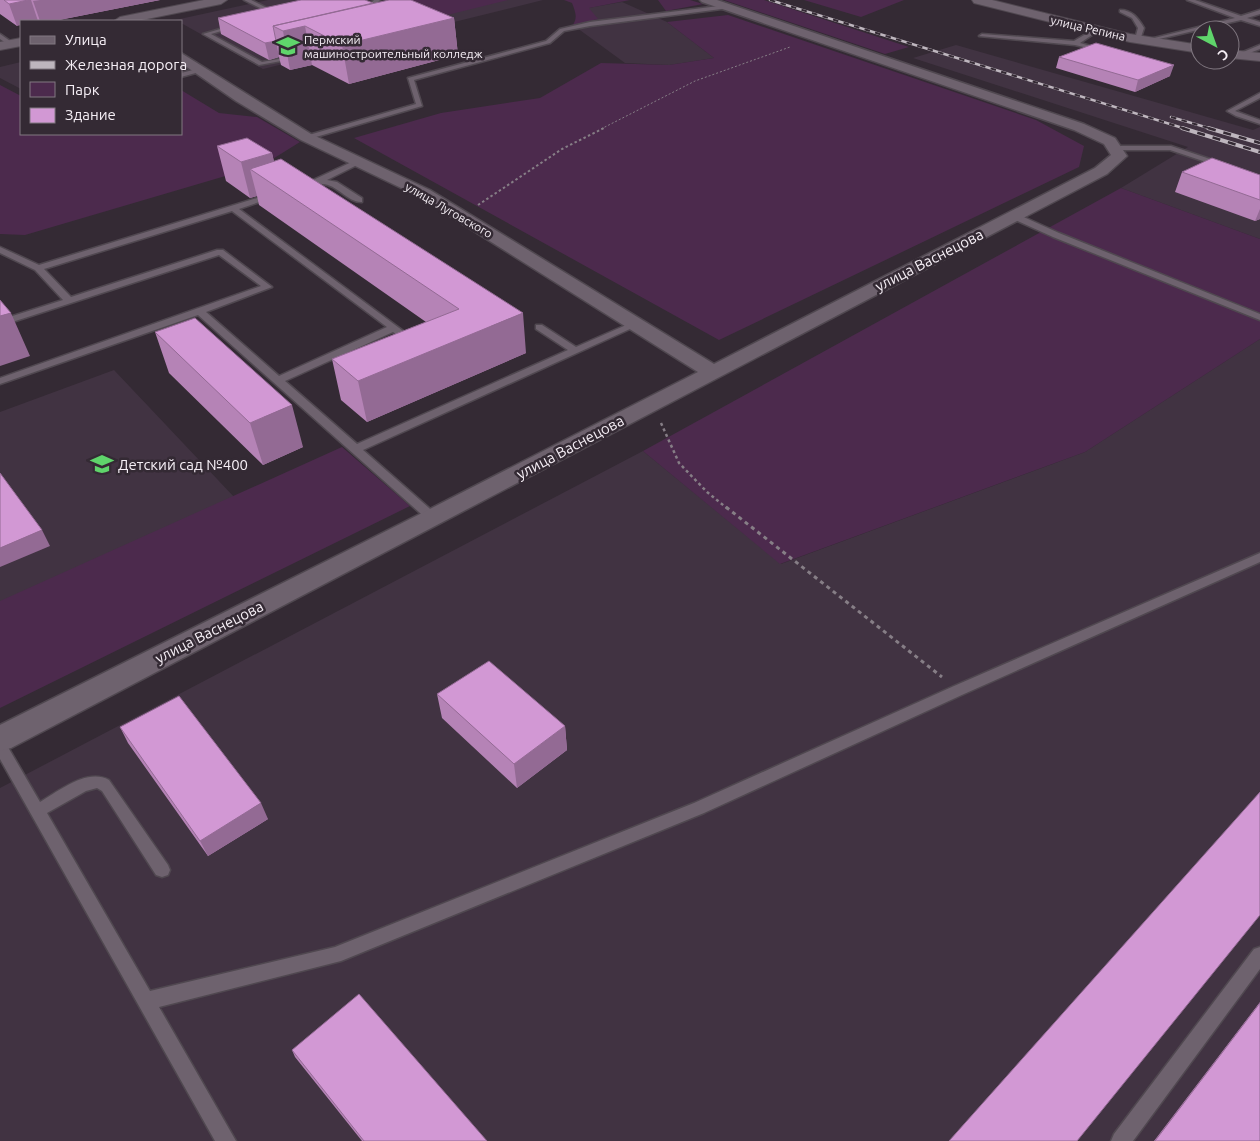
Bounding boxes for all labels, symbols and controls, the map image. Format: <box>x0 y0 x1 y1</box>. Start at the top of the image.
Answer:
street label: улица Репина <box>1049 13 1127 43</box>
legend <box>20 20 182 135</box>
north arrow <box>1190 20 1240 70</box>
text: Улица <box>65 31 107 48</box>
school or university icon: Пермский машиностроительный колледж <box>275 33 301 59</box>
place label: Пермский машиностроительный колледж <box>304 33 483 60</box>
text: С <box>1215 46 1232 64</box>
text: Железная дорога <box>65 56 187 73</box>
text: Парк <box>65 81 100 98</box>
text: Здание <box>65 106 116 123</box>
street label: улица Луговского <box>403 180 495 240</box>
street label: улица Васнецова <box>872 225 986 295</box>
street label: улица Васнецова <box>513 412 627 482</box>
school or university icon: Детский сад №400 <box>89 451 115 477</box>
place label: Детский сад №400 <box>118 456 248 473</box>
street label: улица Васнецова <box>152 597 266 667</box>

